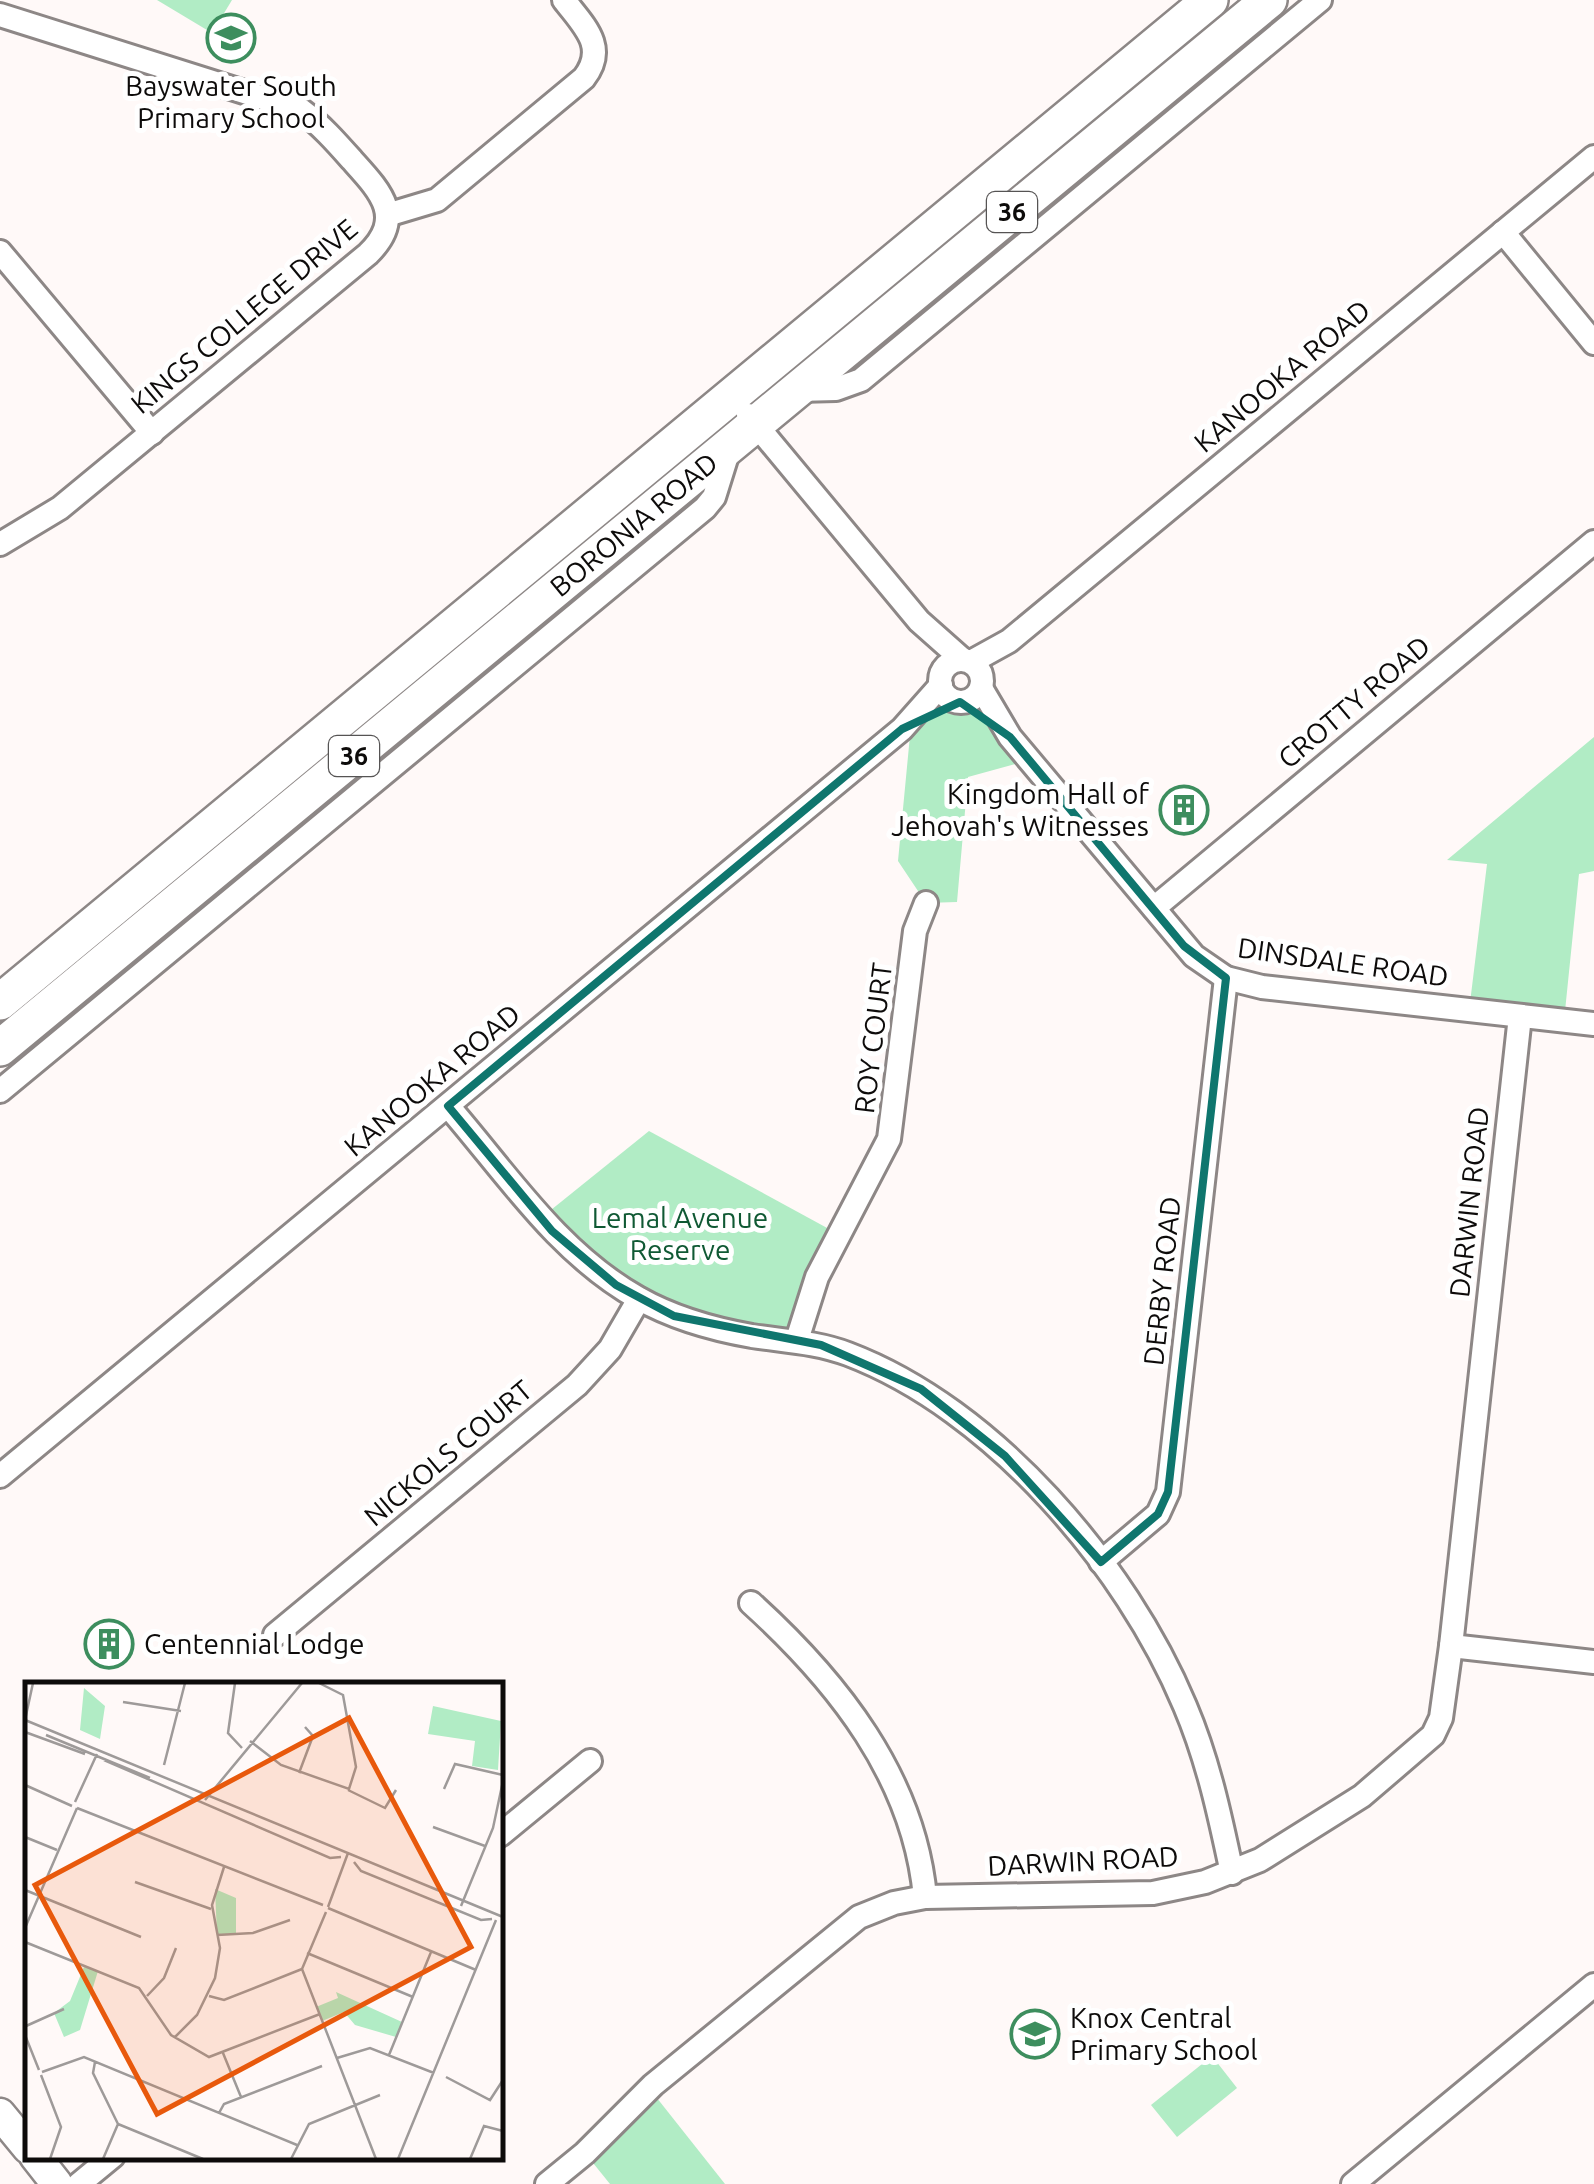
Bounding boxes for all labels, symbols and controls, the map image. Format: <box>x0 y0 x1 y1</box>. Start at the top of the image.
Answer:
school or university icon: Bayswater South Primary School <box>205 12 257 64</box>
place label: Bayswater South Primary School <box>125 70 337 133</box>
road number: 36 <box>987 192 1037 232</box>
street label: KINGS COLLEGE DRIVE <box>125 212 363 419</box>
street label: KANOOKA ROAD <box>1188 293 1376 458</box>
street label: BORONIA ROAD <box>544 446 723 602</box>
street label: CROTTY ROAD <box>1272 629 1436 774</box>
road number: 36 <box>329 736 379 776</box>
place label: Kingdom Hall of Jehovah's Witnesses <box>891 778 1149 841</box>
building icon: Kingdom Hall of Jehovah's Witnesses <box>1158 784 1210 836</box>
street label: DINSDALE ROAD <box>1236 931 1450 992</box>
street label: ROY COURT <box>848 960 897 1115</box>
street label: KANOOKA ROAD <box>338 997 526 1162</box>
street label: DARWIN ROAD <box>1443 1105 1494 1299</box>
street label: DERBY ROAD <box>1137 1195 1186 1367</box>
park label: Lemal Avenue Reserve <box>592 1202 768 1265</box>
street label: NICKOLS COURT <box>358 1373 538 1532</box>
building icon: Centennial Lodge <box>83 1618 135 1670</box>
place label: Centennial Lodge <box>144 1628 364 1659</box>
inset map <box>25 1682 502 2159</box>
street label: DARWIN ROAD <box>987 1840 1179 1881</box>
place label: Knox Central Primary School <box>1070 2002 1258 2065</box>
school or university icon: Knox Central Primary School <box>1009 2008 1061 2060</box>

